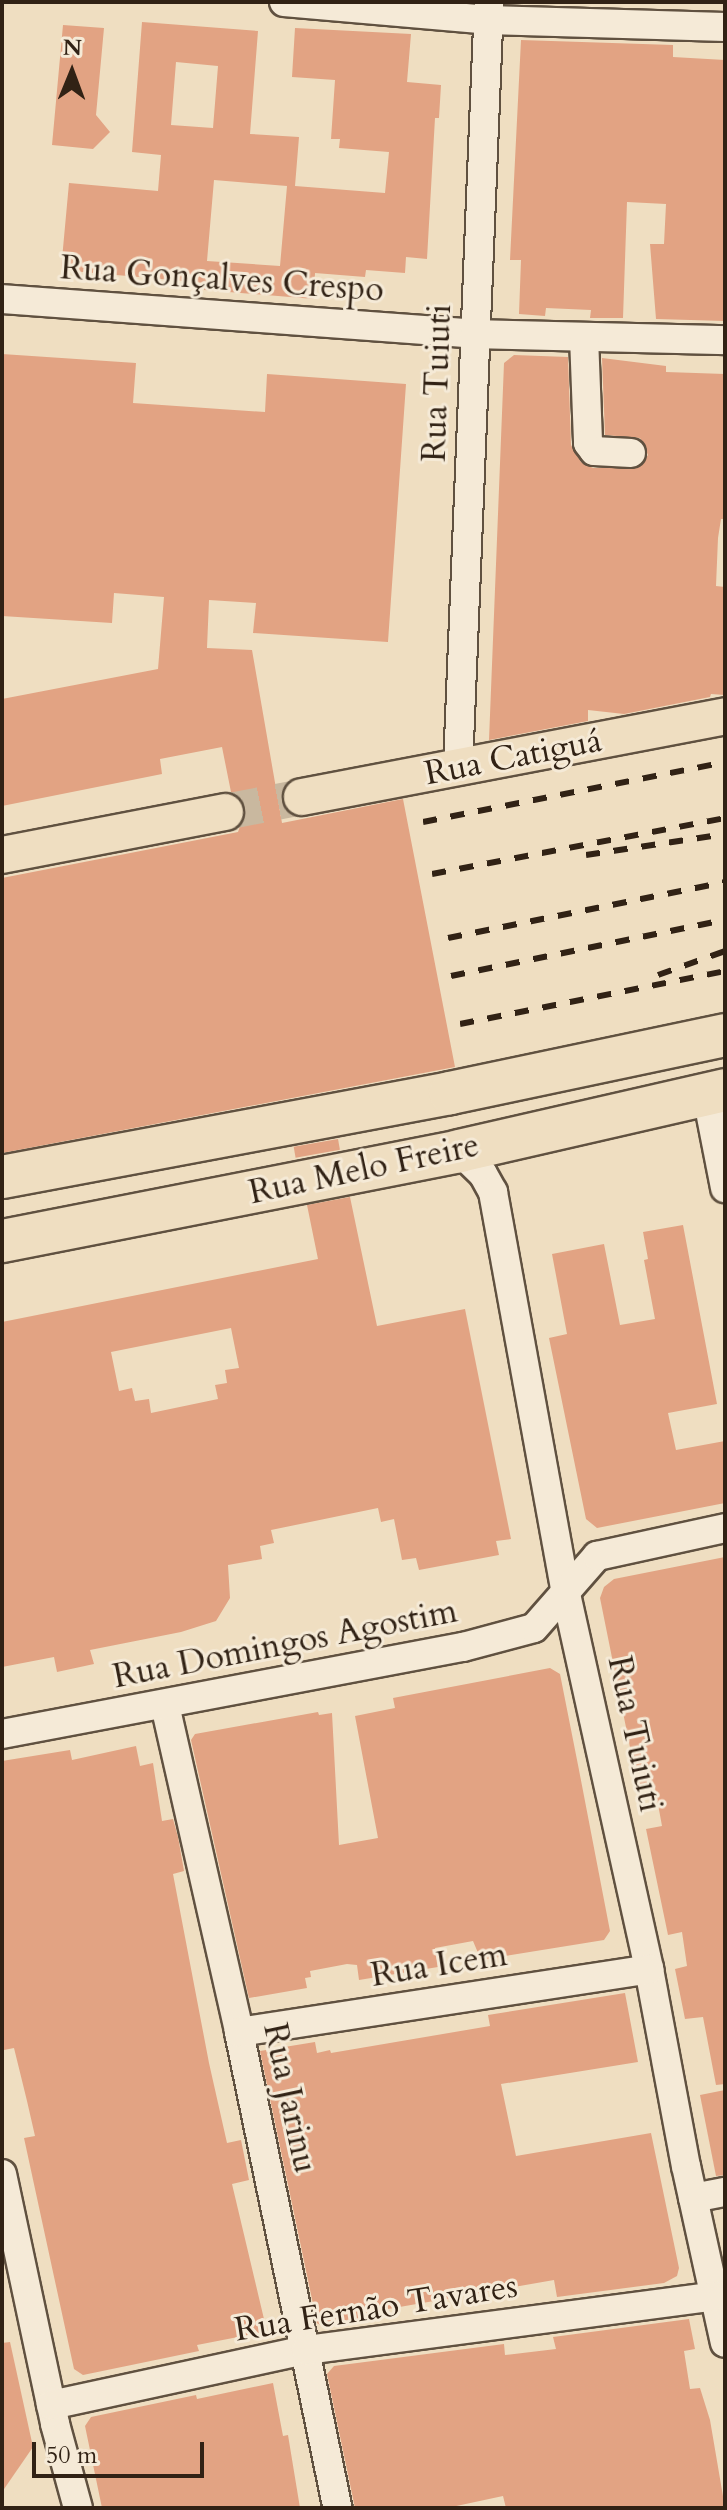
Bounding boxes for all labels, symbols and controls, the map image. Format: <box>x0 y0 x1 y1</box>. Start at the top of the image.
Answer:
north arrow <box>32 32 112 112</box>
text: N <box>63 33 82 63</box>
street label: Rua Gonçalves Crespo <box>59 247 385 311</box>
street label: Rua Tuiuti <box>414 303 460 463</box>
street label: Rua Catiguá <box>421 720 605 794</box>
street label: Rua Melo Freire <box>245 1125 483 1213</box>
street label: Rua Domingos Agostim <box>109 1591 461 1697</box>
street label: Rua Tuiuti <box>599 1652 671 1816</box>
street label: Rua Icem <box>368 1934 510 1996</box>
street label: Rua Jarinu <box>254 2019 326 2177</box>
street label: Rua Fernão Tavares <box>232 2266 520 2350</box>
scale bar <box>36 2426 208 2476</box>
text: 50 m <box>46 2439 97 2472</box>

